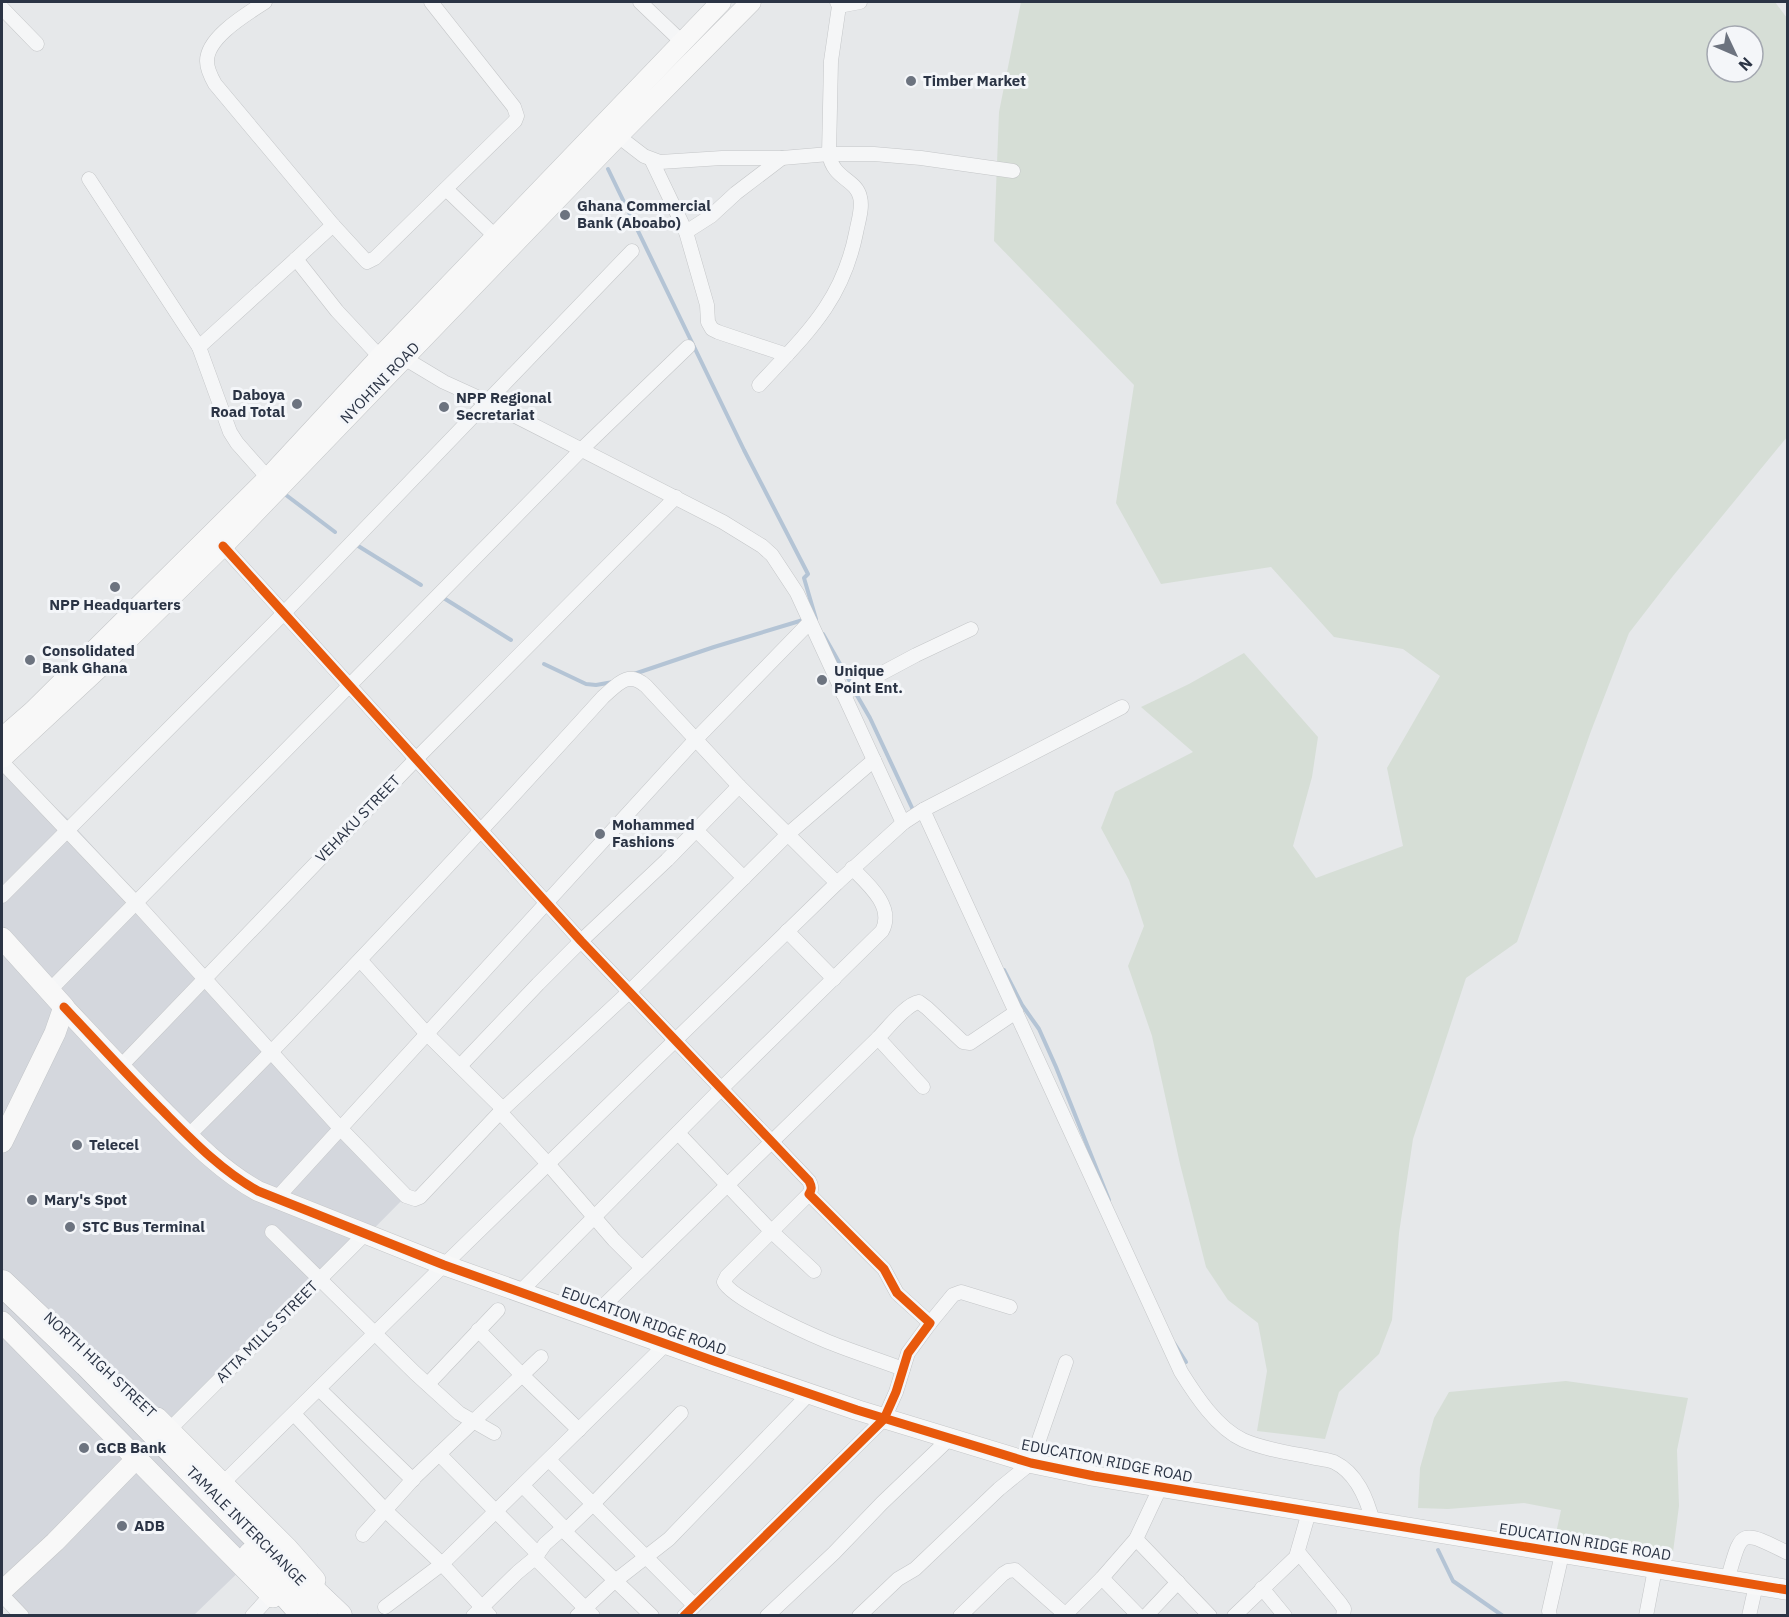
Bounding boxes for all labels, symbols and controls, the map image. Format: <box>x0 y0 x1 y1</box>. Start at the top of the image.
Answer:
north arrow <box>1705 24 1765 84</box>
text: N <box>1735 53 1757 76</box>
place label: Timber Market <box>923 71 1026 90</box>
marker: Timber Market <box>904 74 918 88</box>
place label: Ghana Commercial Bank (Aboabo) <box>577 196 711 232</box>
marker: Ghana Commercial Bank (Aboabo) <box>558 208 572 222</box>
street label: NYOHINI ROAD <box>336 338 423 427</box>
place label: Daboya Road Total <box>210 385 285 421</box>
place label: NPP Regional Secretariat <box>456 388 552 424</box>
marker: Daboya Road Total <box>290 397 304 411</box>
marker: NPP Regional Secretariat <box>437 400 451 414</box>
marker: NPP Headquarters <box>108 580 122 594</box>
place label: NPP Headquarters <box>49 595 181 614</box>
place label: Consolidated Bank Ghana <box>42 641 135 677</box>
marker: Consolidated Bank Ghana <box>23 653 37 667</box>
place label: Unique Point Ent. <box>834 661 903 697</box>
marker: Unique Point Ent. <box>815 673 829 687</box>
street label: VEHAKU STREET <box>311 771 404 866</box>
place label: Mohammed Fashions <box>612 815 695 851</box>
marker: Mohammed Fashions <box>593 827 607 841</box>
place label: Telecel <box>89 1135 139 1154</box>
marker: Telecel <box>70 1138 84 1152</box>
place label: Mary's Spot <box>44 1190 127 1209</box>
marker: Mary's Spot <box>25 1193 39 1207</box>
place label: STC Bus Terminal <box>82 1217 205 1236</box>
marker: STC Bus Terminal <box>63 1220 77 1234</box>
street label: ATTA MILLS STREET <box>212 1276 322 1387</box>
street label: EDUCATION RIDGE ROAD <box>559 1282 729 1359</box>
street label: NORTH HIGH STREET <box>40 1308 161 1422</box>
street label: EDUCATION RIDGE ROAD <box>1020 1435 1194 1486</box>
place label: GCB Bank <box>96 1438 167 1457</box>
marker: GCB Bank <box>77 1441 91 1455</box>
street label: TAMALE INTERCHANGE <box>183 1462 310 1589</box>
place label: ADB <box>134 1516 165 1535</box>
marker: ADB <box>115 1519 129 1533</box>
street label: EDUCATION RIDGE ROAD <box>1498 1519 1673 1565</box>

